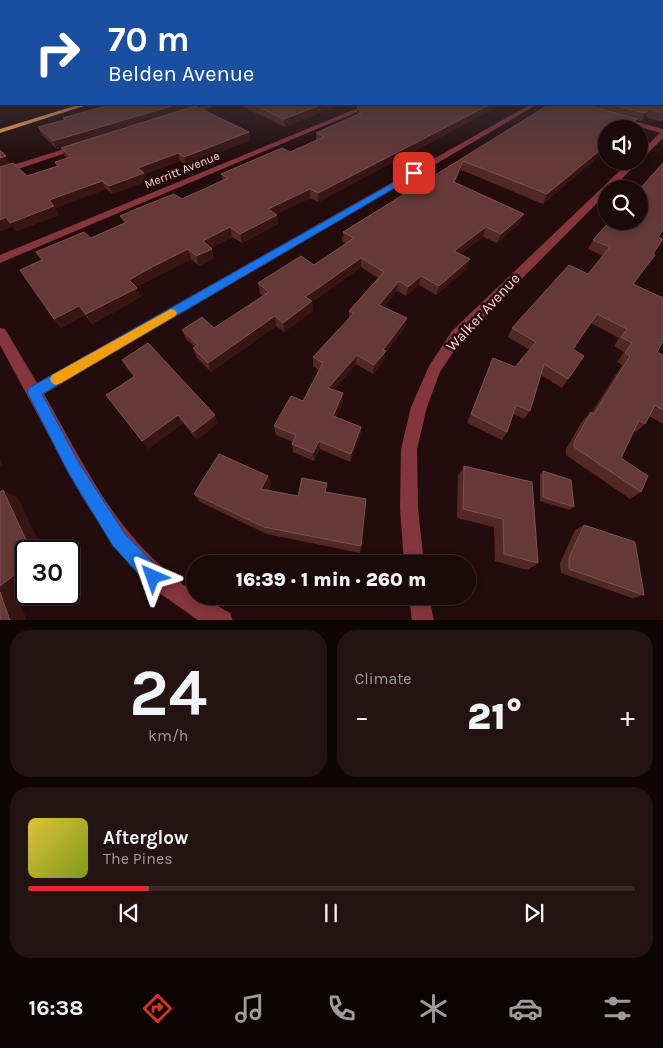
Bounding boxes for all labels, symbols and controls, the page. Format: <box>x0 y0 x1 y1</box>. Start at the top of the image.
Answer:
text: 70 m <box>108 19 190 60</box>
icon: right <box>25 20 90 85</box>
text: Belden Avenue <box>108 61 254 87</box>
map controls <box>598 120 648 230</box>
button: sound <box>598 120 648 170</box>
street label: Merritt Avenue <box>142 149 222 191</box>
pin <box>393 152 435 194</box>
icon: arrive <box>400 159 428 187</box>
button: search <box>598 180 648 230</box>
street label: Walker Avenue <box>442 269 524 355</box>
speed limit sign: 30 <box>15 540 80 605</box>
position arrow <box>126 550 178 602</box>
text: 16:39 · 1 min · 260 m <box>236 569 426 591</box>
text: 24 <box>129 655 207 731</box>
text: Climate <box>355 669 412 688</box>
text: 21° <box>467 694 522 739</box>
text: − <box>355 700 369 733</box>
text: + <box>620 700 635 733</box>
text: km/h <box>148 726 189 745</box>
text: Afterglow <box>103 827 189 849</box>
text: The Pines <box>103 849 173 868</box>
icon: previous <box>115 899 143 927</box>
icon: pause <box>317 899 345 927</box>
icon: next <box>520 899 548 927</box>
icon: directions <box>140 991 175 1026</box>
icon: music <box>232 991 267 1026</box>
icon: phone <box>324 991 359 1026</box>
icon: climate <box>416 991 451 1026</box>
icon: car <box>508 991 543 1026</box>
icon: filters <box>600 991 635 1026</box>
text: 16:38 <box>28 995 83 1021</box>

